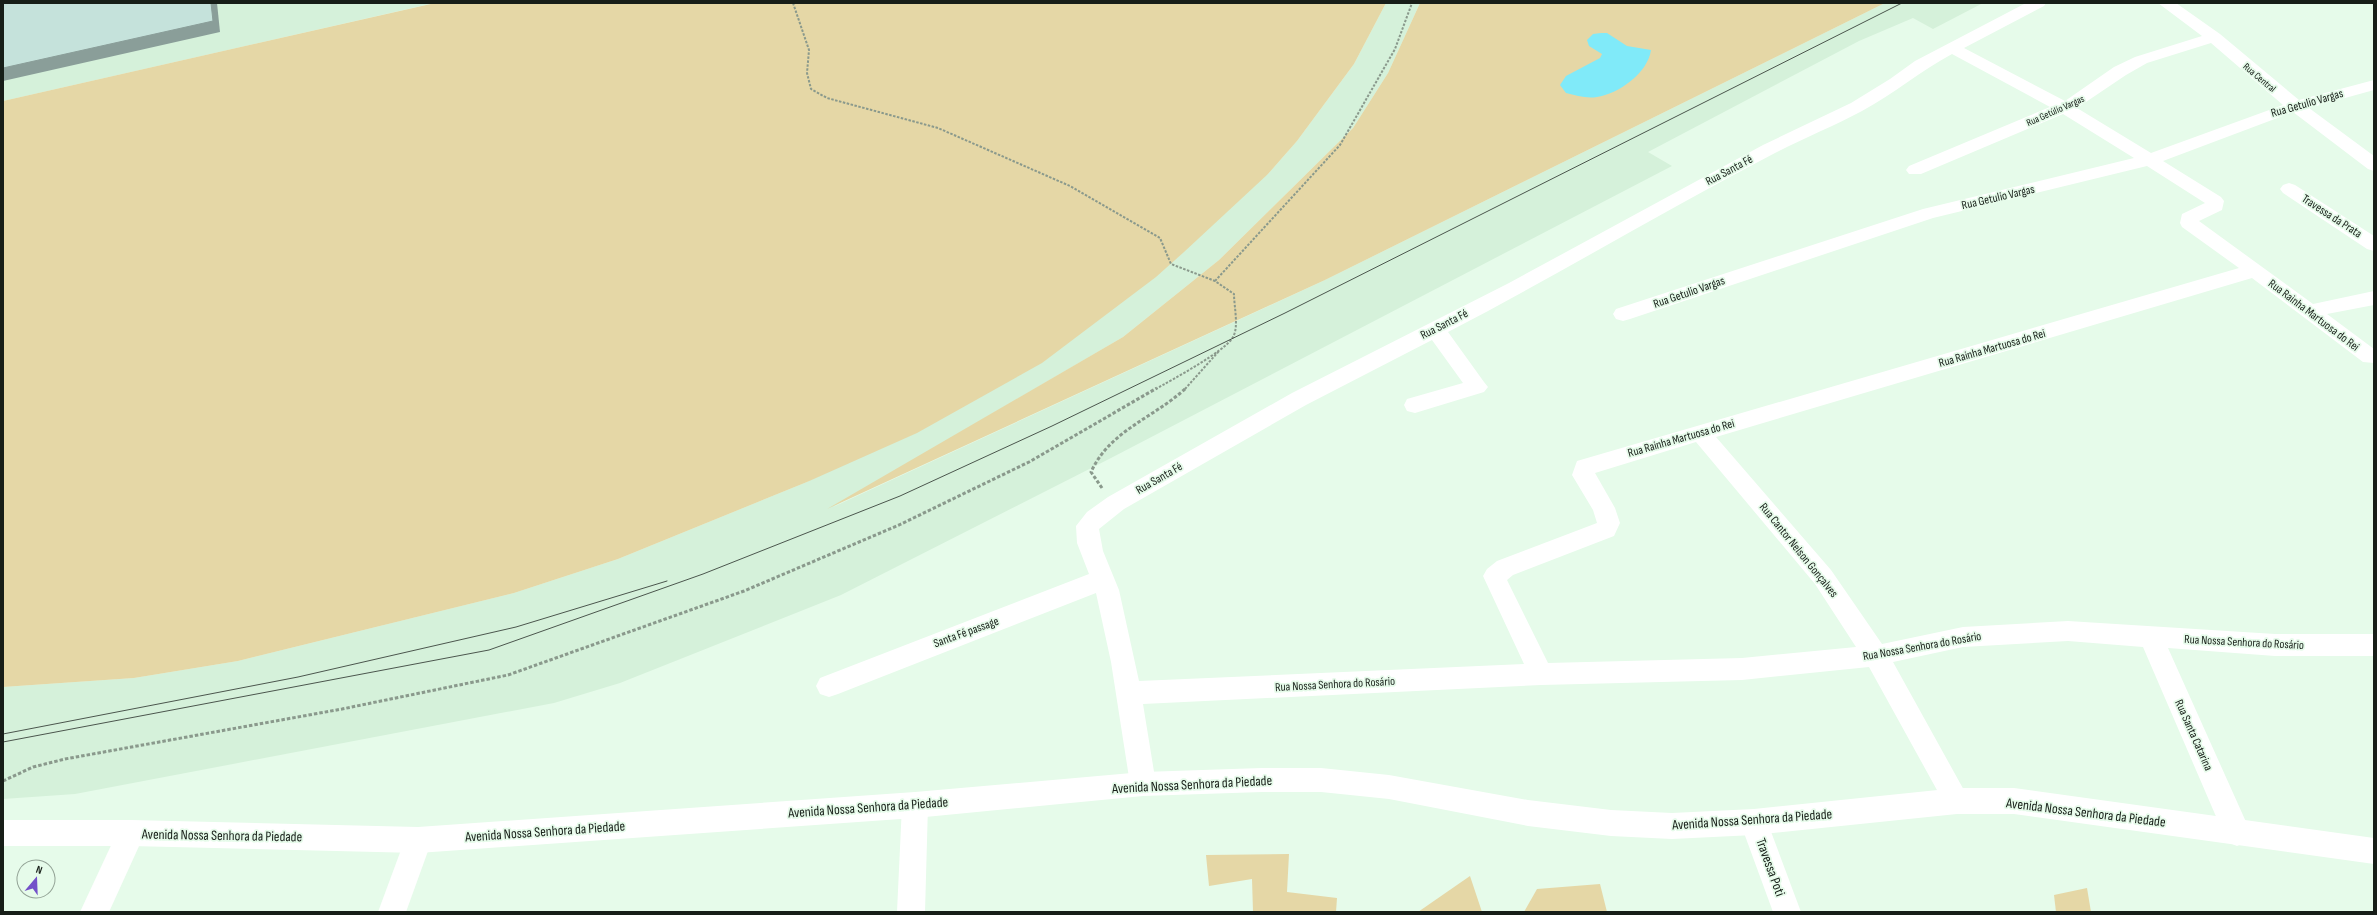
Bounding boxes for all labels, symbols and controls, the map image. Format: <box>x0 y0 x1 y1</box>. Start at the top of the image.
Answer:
street label: Rua Central <box>2241 61 2278 95</box>
street label: Rua Getulio Vargas <box>2269 86 2345 121</box>
street label: Rua Getúlio Vargas <box>2025 93 2087 129</box>
street label: Rua Santa Fé <box>1703 152 1756 189</box>
street label: Rua Getulio Vargas <box>1960 182 2036 213</box>
street label: Travessa da Prata <box>2299 191 2365 242</box>
street label: Rua Getulio Vargas <box>1652 273 1727 312</box>
street label: Rua Rainha Martuosa do Rei <box>2265 276 2362 355</box>
street label: Rua Santa Fé <box>1418 306 1471 343</box>
street label: Rua Rainha Martuosa do Rei <box>1937 326 2047 371</box>
street label: Rua Rainha Martuosa do Rei <box>1626 416 1736 461</box>
street label: Rua Santa Fé <box>1133 459 1185 498</box>
street label: Rua Cantor Nelson Gonçalves <box>1756 500 1841 601</box>
street label: Santa Fé passage <box>931 614 1001 651</box>
street label: Rua Nossa Senhora do Rosário <box>1862 629 1982 664</box>
street label: Rua Nossa Senhora do Rosário <box>2184 632 2304 653</box>
street label: Rua Nossa Senhora do Rosário <box>1275 674 1395 695</box>
street label: Rua Santa Catarina <box>2171 697 2216 773</box>
street label: Avenida Nossa Senhora da Piedade <box>1111 772 1273 797</box>
street label: Avenida Nossa Senhora da Piedade <box>786 793 949 822</box>
street label: Avenida Nossa Senhora da Piedade <box>2004 794 2167 831</box>
street label: Avenida Nossa Senhora da Piedade <box>1670 805 1833 834</box>
street label: Avenida Nossa Senhora da Piedade <box>463 817 626 846</box>
street label: Avenida Nossa Senhora da Piedade <box>141 826 302 845</box>
street label: Travessa Poti <box>1752 836 1789 899</box>
north arrow <box>16 859 56 899</box>
text: N <box>34 863 44 877</box>

